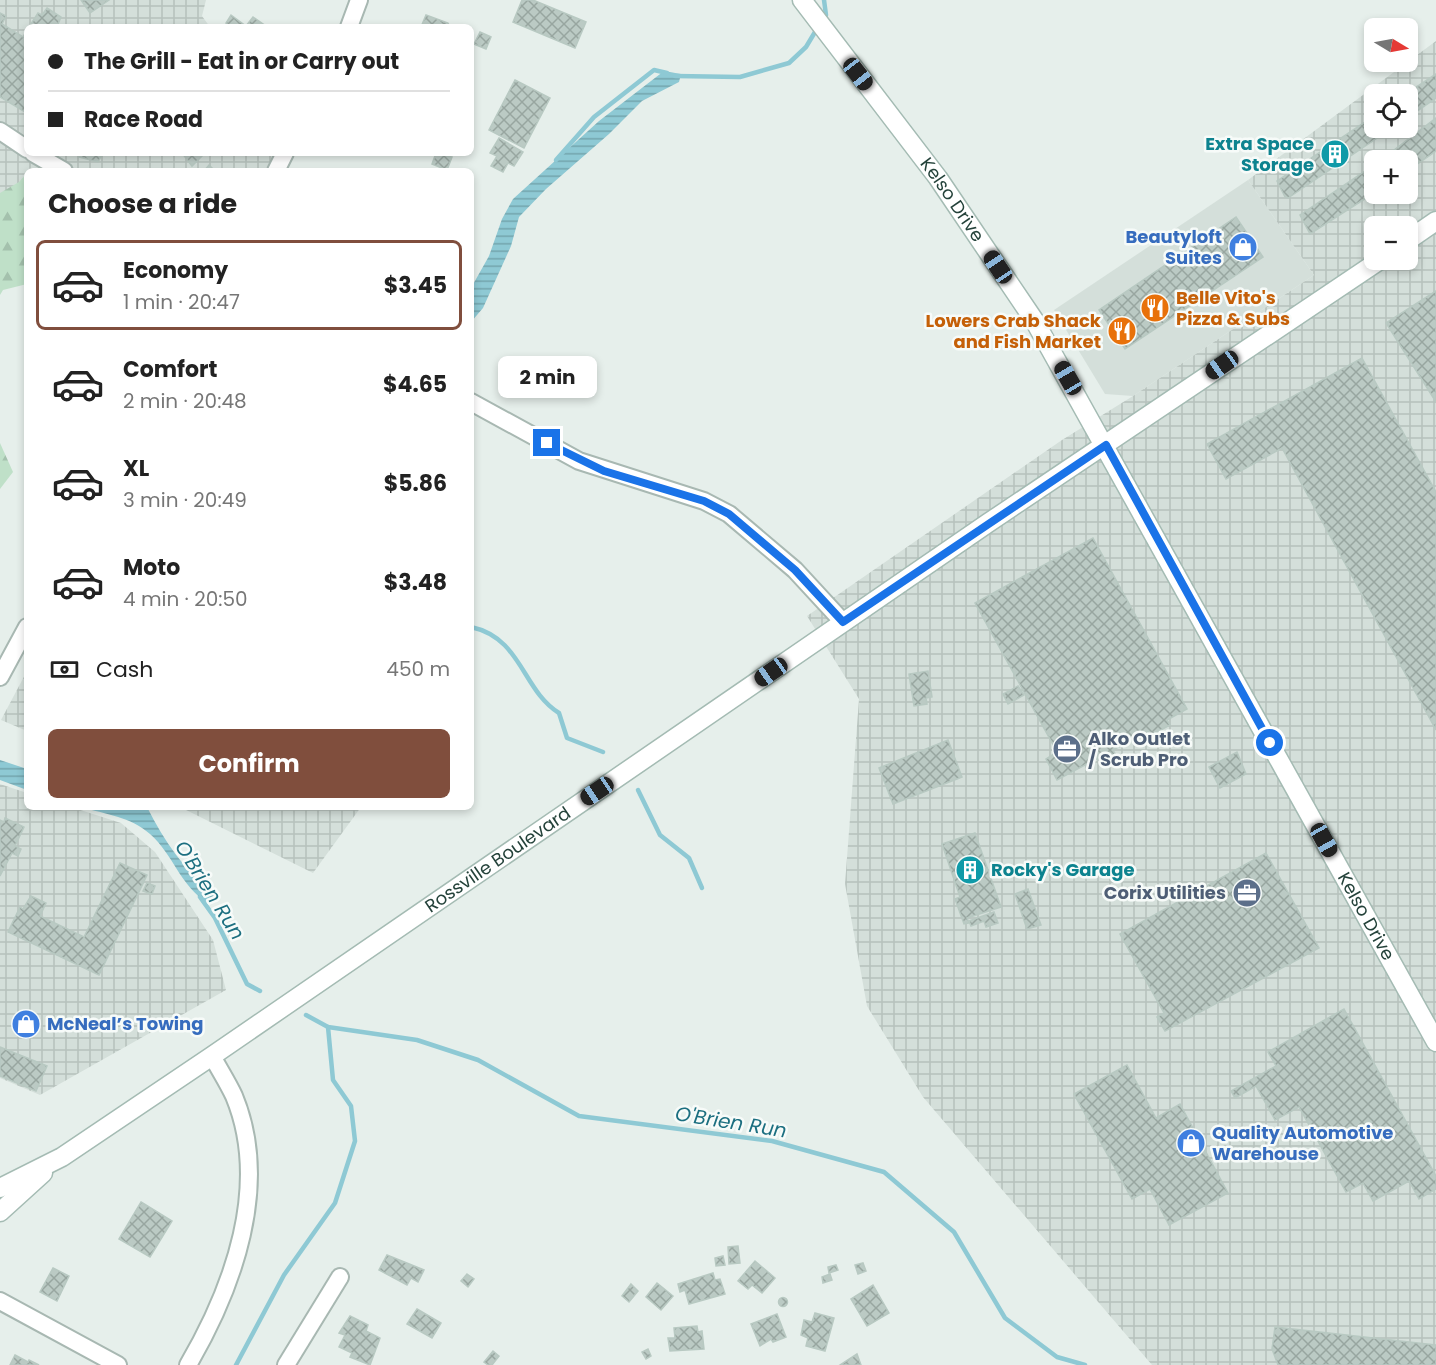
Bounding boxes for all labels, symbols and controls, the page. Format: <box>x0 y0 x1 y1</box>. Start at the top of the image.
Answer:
north arrow <box>1364 18 1418 72</box>
map controls <box>1364 18 1418 270</box>
text: The Grill - Eat in or Carry out <box>84 46 399 77</box>
car <box>840 54 876 94</box>
button: locate <box>1364 84 1418 138</box>
text: Race Road <box>84 104 203 135</box>
place label: Extra Space Storage <box>1205 131 1314 177</box>
building icon: Extra Space Storage <box>1319 138 1351 170</box>
button: + <box>1364 150 1418 204</box>
street label: Kelso Drive <box>915 152 991 247</box>
text: Choose a ride <box>48 185 237 222</box>
button: − <box>1364 216 1418 270</box>
place label: Beautyloft Suites <box>1125 224 1222 270</box>
shop icon: Beautyloft Suites <box>1227 231 1259 263</box>
car <box>980 247 1016 287</box>
text: Economy <box>123 255 228 286</box>
icon: car <box>51 258 105 312</box>
text: $3.45 <box>384 270 447 301</box>
place label: Belle Vito's Pizza & Subs <box>1176 285 1290 331</box>
text: 1 min · 20:47 <box>123 288 240 316</box>
restaurant icon: Belle Vito's Pizza & Subs <box>1139 292 1171 324</box>
place label: Lowers Crab Shack and Fish Market <box>926 308 1102 354</box>
restaurant icon: Lowers Crab Shack and Fish Market <box>1106 315 1138 347</box>
car <box>1202 347 1242 383</box>
text: Comfort <box>123 354 217 385</box>
callout: 2 min <box>498 356 596 398</box>
icon: car <box>51 357 105 411</box>
car <box>1051 358 1085 398</box>
text: 2 min <box>519 363 576 391</box>
text: $4.65 <box>383 369 447 400</box>
text: 2 min · 20:48 <box>123 387 247 415</box>
route end <box>533 429 560 456</box>
text: XL <box>123 453 149 484</box>
icon: car <box>51 456 105 510</box>
text: $5.86 <box>384 468 447 499</box>
text: 3 min · 20:49 <box>123 486 247 514</box>
text: Moto <box>123 552 180 583</box>
icon: car <box>51 555 105 609</box>
text: $3.48 <box>384 567 447 598</box>
text: 4 min · 20:50 <box>123 585 248 613</box>
icon: cash <box>48 653 81 686</box>
text: Cash <box>96 654 153 685</box>
car <box>751 654 791 690</box>
text: 450 m <box>386 655 450 683</box>
place label: Alko Outlet / Scrub Pro <box>1088 726 1190 772</box>
button: Confirm <box>48 729 450 798</box>
route start <box>1256 729 1283 756</box>
office icon: Alko Outlet / Scrub Pro <box>1051 733 1083 765</box>
car <box>577 773 617 809</box>
street label: Rossville Boulevard <box>420 800 575 918</box>
car <box>1307 820 1341 860</box>
water label: O'Brien Run <box>168 835 252 945</box>
building icon: Rocky's Garage <box>954 854 986 886</box>
place label: Rocky's Garage <box>991 857 1135 882</box>
street label: Kelso Drive <box>1332 868 1401 965</box>
office icon: Corix Utilities <box>1231 877 1263 909</box>
place label: Corix Utilities <box>1104 880 1226 905</box>
shop icon: McNeal’s Towing <box>10 1008 42 1040</box>
place label: McNeal’s Towing <box>47 1011 203 1036</box>
water label: O'Brien Run <box>673 1099 789 1145</box>
place label: Quality Automotive Warehouse <box>1212 1120 1393 1166</box>
shop icon: Quality Automotive Warehouse <box>1175 1127 1207 1159</box>

